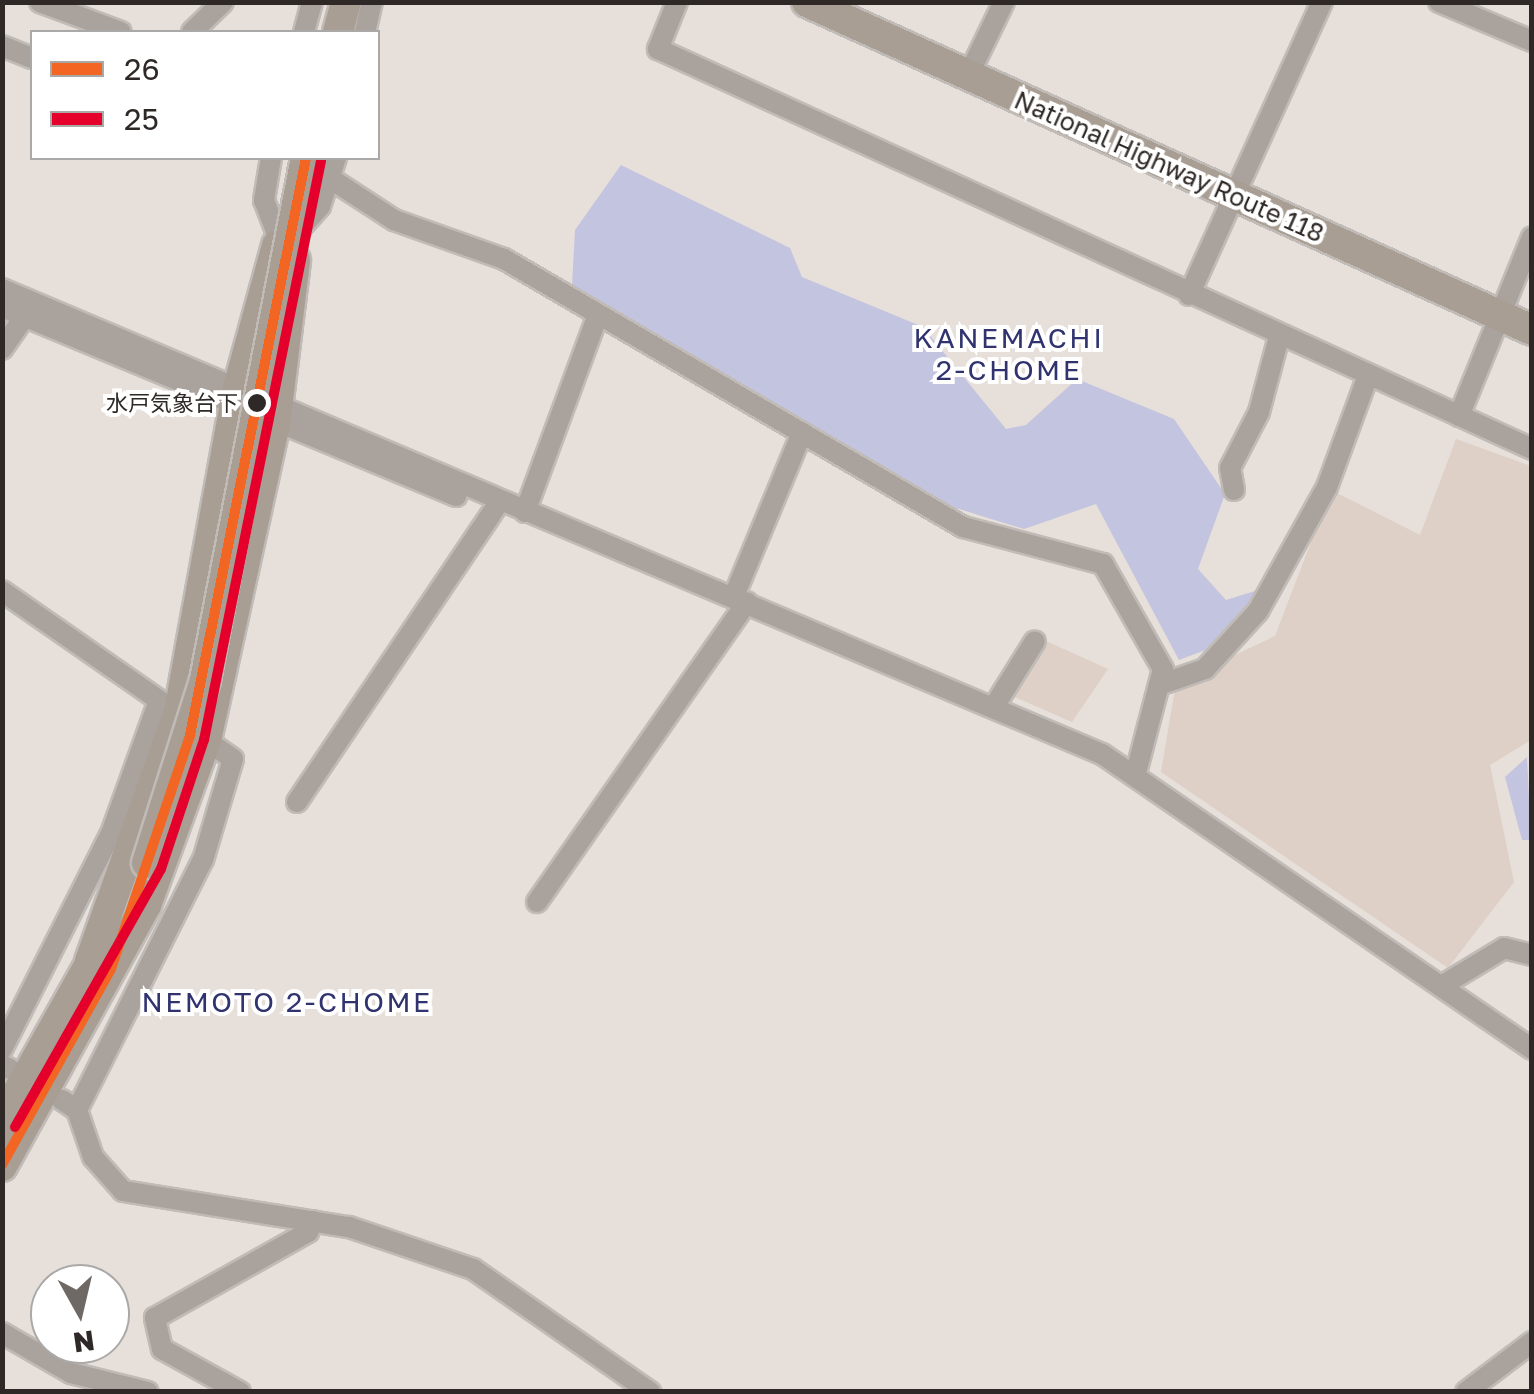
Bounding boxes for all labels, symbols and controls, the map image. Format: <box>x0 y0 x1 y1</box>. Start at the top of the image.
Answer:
legend <box>30 30 380 160</box>
text: 26 <box>124 51 160 87</box>
street label: National Highway Route 118 <box>1010 85 1328 249</box>
text: 25 <box>124 101 159 137</box>
district label: KANEMACHI 2-CHOME <box>914 321 1104 387</box>
place label: 水戸気象台下 <box>106 390 238 416</box>
marker: 水戸気象台下 <box>247 393 267 413</box>
district label: NEMOTO 2-CHOME <box>141 985 433 1019</box>
north arrow <box>30 1264 130 1364</box>
text: N <box>71 1324 97 1360</box>

